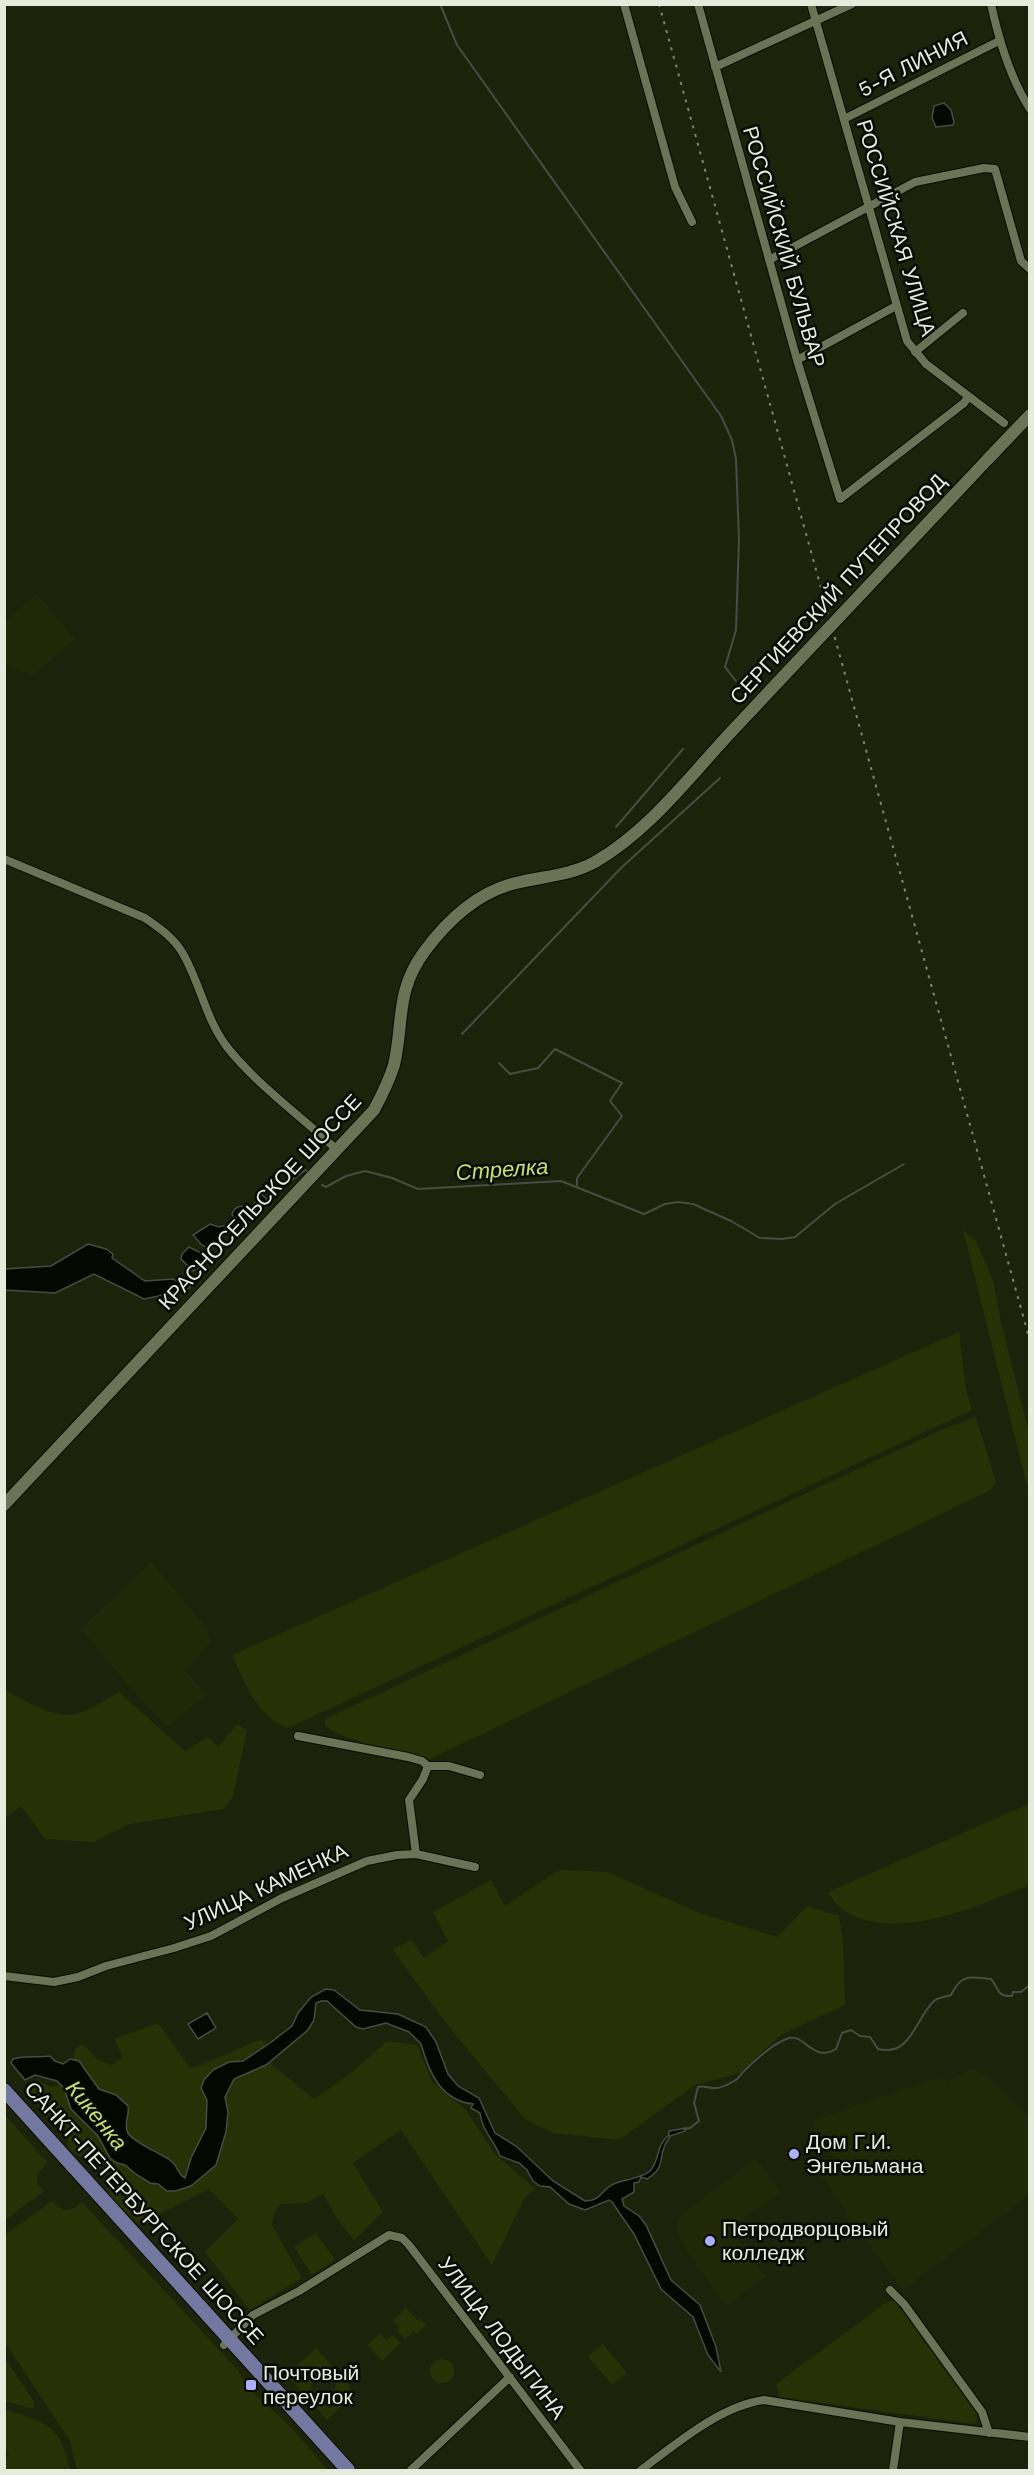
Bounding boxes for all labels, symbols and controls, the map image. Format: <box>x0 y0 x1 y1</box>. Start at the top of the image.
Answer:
street label: 5-Я ЛИНИЯ <box>854 25 972 102</box>
street label: РОССИЙСКАЯ УЛИЦА <box>852 117 941 339</box>
street label: РОССИЙСКИЙ БУЛЬВАР <box>738 123 831 370</box>
street label: СЕРГИЕВСКИЙ ПУТЕПРОВОД <box>724 468 951 709</box>
street label: КРАСНОСЕЛЬСКОЕ ШОССЕ <box>153 1089 366 1315</box>
water label: Стрелка <box>455 1154 549 1185</box>
street label: УЛИЦА КАМЕНКА <box>180 1838 351 1935</box>
water label: Кикенка <box>61 2075 132 2155</box>
street label: САНКТ-ПЕТЕРБУРГСКОЕ ШОССЕ <box>20 2076 269 2349</box>
place label: Дом Г.И. Энгельмана <box>806 2129 924 2178</box>
marker: Дом Г.И. Энгельмана <box>787 2147 801 2161</box>
place label: Петродворцовый колледж <box>722 2216 889 2265</box>
marker: Петродворцовый колледж <box>703 2234 717 2248</box>
street label: УЛИЦА ЛОДЫГИНА <box>433 2252 571 2424</box>
place label: Почтовый переулок <box>263 2360 359 2409</box>
marker: Почтовый переулок <box>244 2378 258 2392</box>

